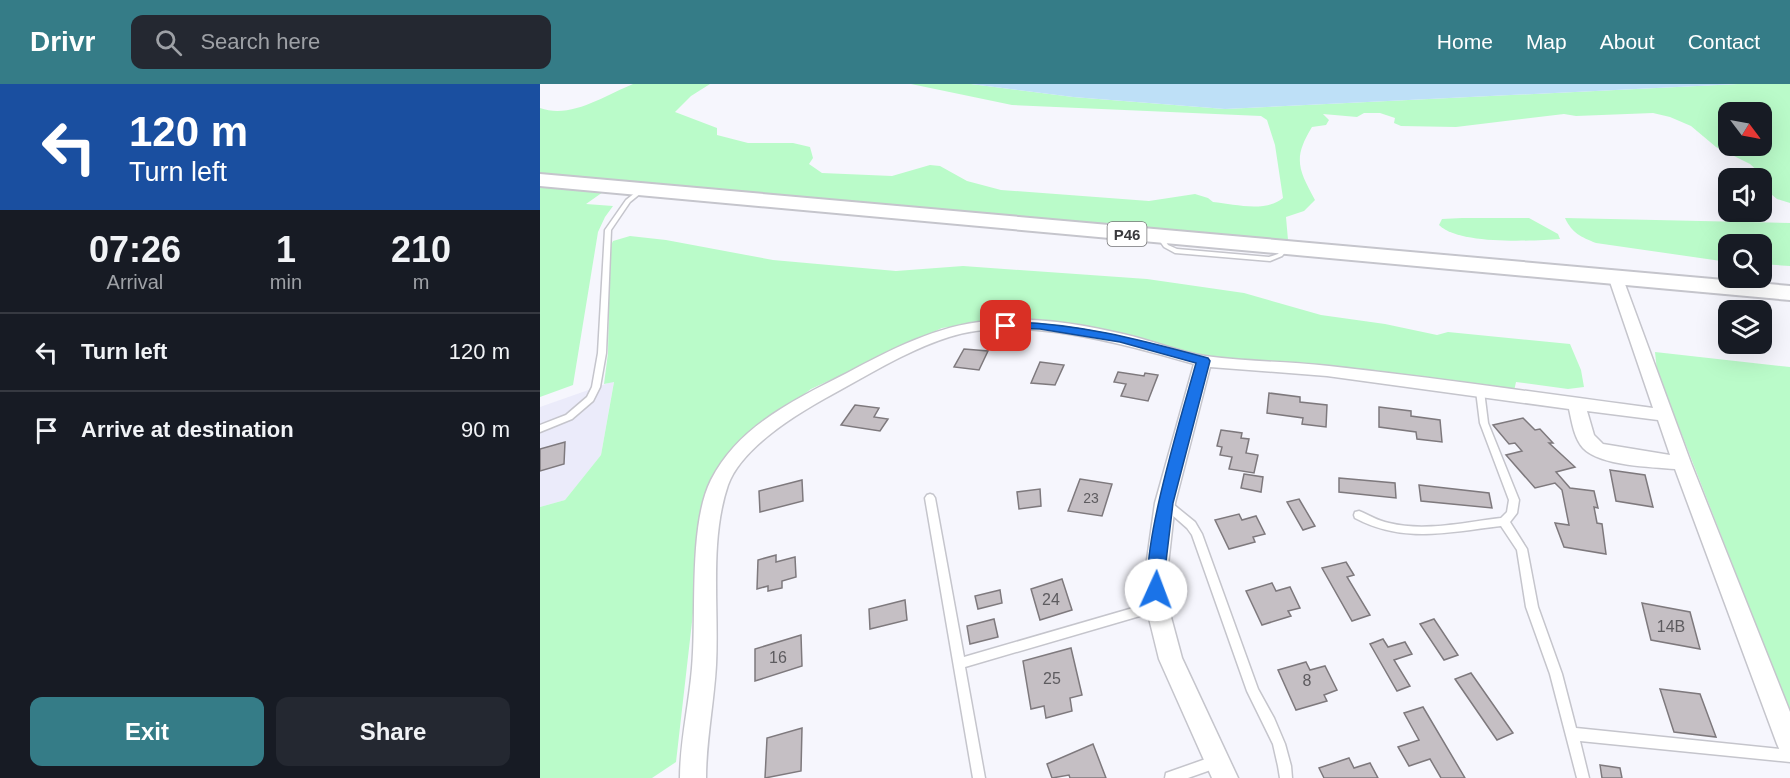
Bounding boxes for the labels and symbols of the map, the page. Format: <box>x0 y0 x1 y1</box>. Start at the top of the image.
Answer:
north arrow <box>1718 102 1772 156</box>
road number: Р46 <box>1108 222 1146 246</box>
pin <box>980 300 1031 351</box>
house number: 23 <box>1083 490 1099 506</box>
position arrow <box>1124 558 1188 622</box>
house number: 24 <box>1042 591 1060 608</box>
house number: 14В <box>1657 618 1685 635</box>
house number: 16 <box>769 649 787 666</box>
house number: 25 <box>1043 670 1061 687</box>
house number: 8 <box>1303 672 1312 689</box>

